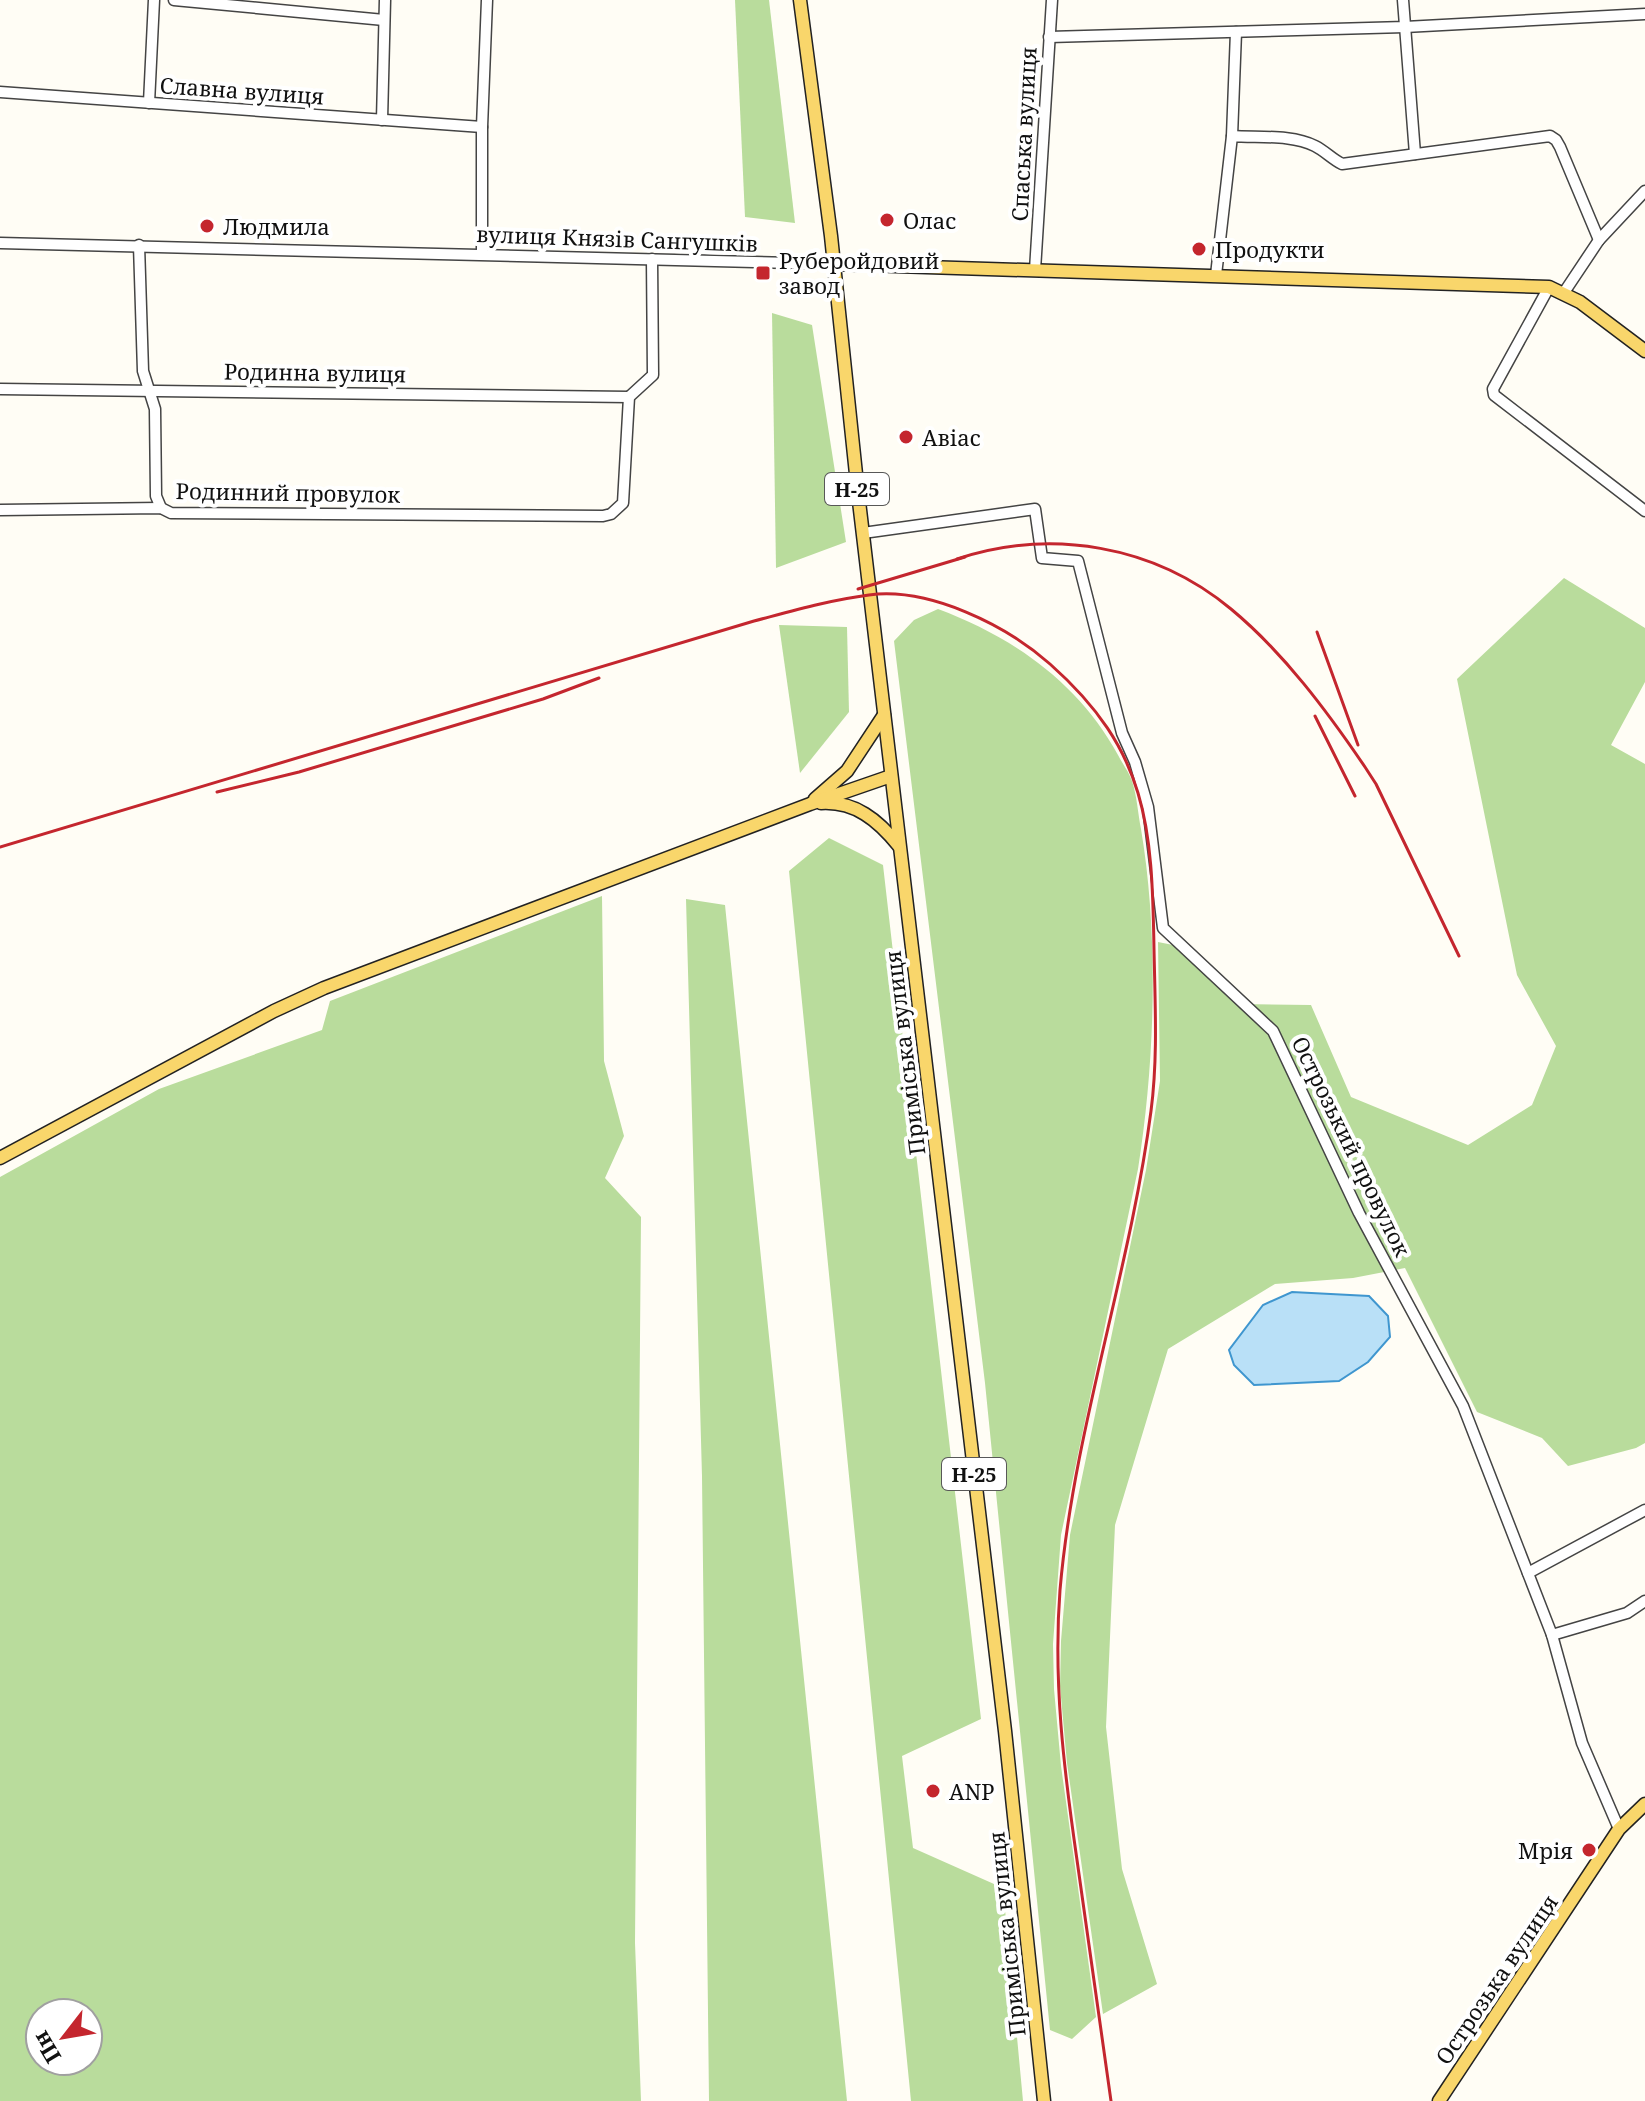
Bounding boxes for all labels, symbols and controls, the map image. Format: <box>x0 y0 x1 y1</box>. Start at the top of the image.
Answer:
street label: Спаська вулиця <box>1003 46 1043 222</box>
street label: Славна вулиця <box>159 69 325 111</box>
place label: Олас <box>903 205 956 235</box>
place label: Людмила <box>223 211 330 241</box>
marker: Олас <box>878 211 896 229</box>
marker: Людмила <box>198 217 216 235</box>
street label: вулиця Князів Сангушків <box>476 218 758 258</box>
place label: Продукти <box>1215 234 1325 264</box>
marker: Продукти <box>1190 240 1208 258</box>
place label: Руберойдовий завод <box>779 245 939 300</box>
marker: Руберойдовий завод <box>754 264 772 282</box>
street label: Родинна вулиця <box>224 355 406 389</box>
place label: Авіас <box>922 422 981 452</box>
marker: Авіас <box>897 428 915 446</box>
road number: Н-25 <box>825 473 889 505</box>
street label: Родинний провулок <box>175 475 402 509</box>
street label: Приміська вулиця <box>877 949 931 1157</box>
street label: Острозький провулок <box>1286 1031 1419 1262</box>
road number: Н-25 <box>942 1458 1006 1490</box>
place label: ANP <box>949 1776 995 1806</box>
marker: ANP <box>924 1782 942 1800</box>
street label: Приміська вулиця <box>980 1830 1032 2038</box>
place label: Мрія <box>1518 1835 1573 1865</box>
marker: Мрія <box>1580 1841 1598 1859</box>
street label: Острозька вулиця <box>1428 1888 1564 2070</box>
north arrow <box>24 1997 104 2077</box>
text: Пн <box>25 2026 67 2069</box>

